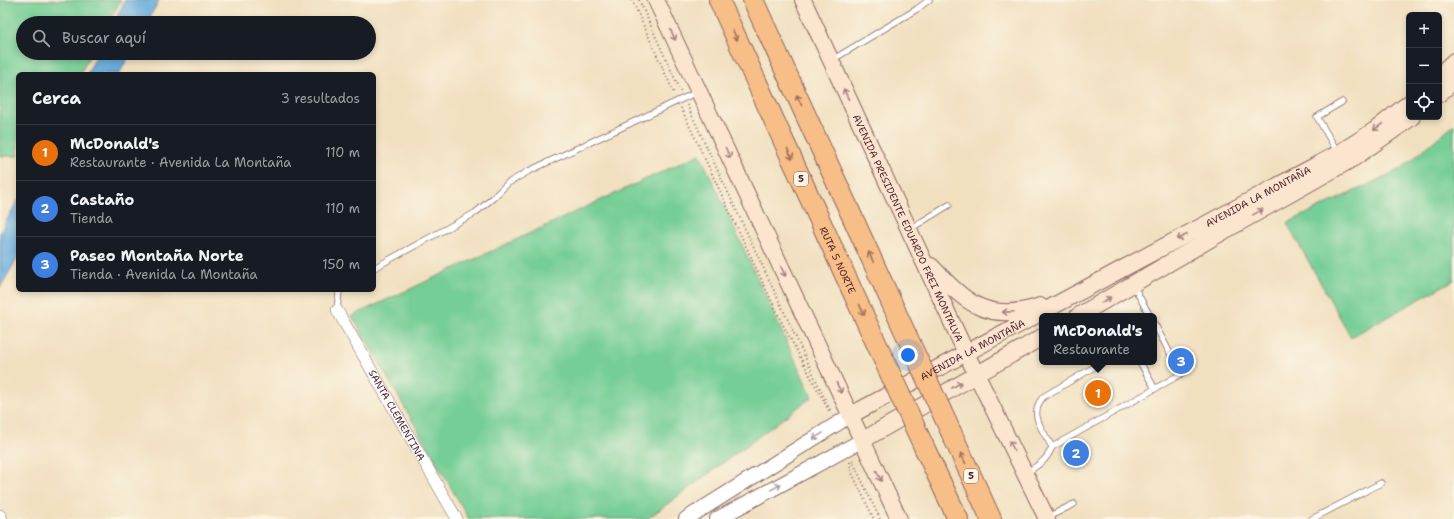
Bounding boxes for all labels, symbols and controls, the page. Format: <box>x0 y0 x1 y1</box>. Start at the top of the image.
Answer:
map controls <box>1406 12 1442 120</box>
button: + <box>1406 12 1442 48</box>
search box <box>16 16 376 60</box>
icon: search <box>30 27 52 49</box>
text: Buscar aquí <box>62 28 146 48</box>
one-way arrow <box>670 29 677 41</box>
one-way arrow <box>732 29 740 41</box>
button: − <box>1406 48 1442 84</box>
button: locate <box>1406 84 1442 120</box>
text: Cerca <box>32 87 81 109</box>
one-way arrow <box>842 89 849 101</box>
text: 3 resultados <box>281 90 360 107</box>
one-way arrow <box>795 95 802 107</box>
street label: AVENIDA PRESIDENTE EDUARDO FREI MONTALVA <box>850 112 966 344</box>
one-way arrow <box>1373 123 1384 131</box>
text: McDonald's <box>70 134 160 154</box>
text: 1 <box>42 144 48 161</box>
text: 110 m <box>325 144 360 161</box>
one-way arrow <box>725 146 732 158</box>
one-way arrow <box>787 147 794 159</box>
text: Restaurante · Avenida La Montaña <box>70 154 291 171</box>
street label: AVENIDA LA MONTAÑA <box>1203 163 1313 230</box>
road number: 5 <box>794 172 808 186</box>
text: Castaño <box>70 190 134 210</box>
text: 2 <box>40 200 50 217</box>
text: 110 m <box>325 200 360 217</box>
one-way arrow <box>1252 207 1264 215</box>
text: Tienda <box>70 210 113 227</box>
street label: RUTA 5 NORTE <box>817 224 859 296</box>
one-way arrow <box>1176 234 1188 241</box>
text: Paseo Montaña Norte <box>70 246 244 266</box>
one-way arrow <box>866 251 874 263</box>
text: 3 <box>40 256 50 273</box>
text: 150 m <box>322 256 360 273</box>
one-way arrow <box>780 264 787 276</box>
text: Tienda · Avenida La Montaña <box>70 266 258 283</box>
one-way arrow <box>1100 296 1112 304</box>
one-way arrow <box>858 303 866 315</box>
one-way arrow <box>1001 308 1014 316</box>
popup <box>1039 313 1157 365</box>
street label: AVENIDA LA MONTAÑA <box>918 316 1027 383</box>
text: McDonald's <box>1053 321 1143 341</box>
text: Restaurante <box>1053 341 1130 358</box>
your location <box>898 345 918 365</box>
pin: 3 <box>1168 346 1194 376</box>
street label: SANTA CLEMENTINA <box>366 367 428 463</box>
pin: 1 <box>1085 378 1111 408</box>
one-way arrow <box>951 381 963 389</box>
one-way arrow <box>836 382 843 394</box>
one-way arrow <box>813 432 824 440</box>
pin: 2 <box>1063 438 1089 468</box>
one-way arrow <box>1008 440 1015 452</box>
one-way arrow <box>959 453 966 465</box>
one-way arrow <box>876 469 883 481</box>
road number: 5 <box>964 469 978 483</box>
one-way arrow <box>770 483 782 491</box>

